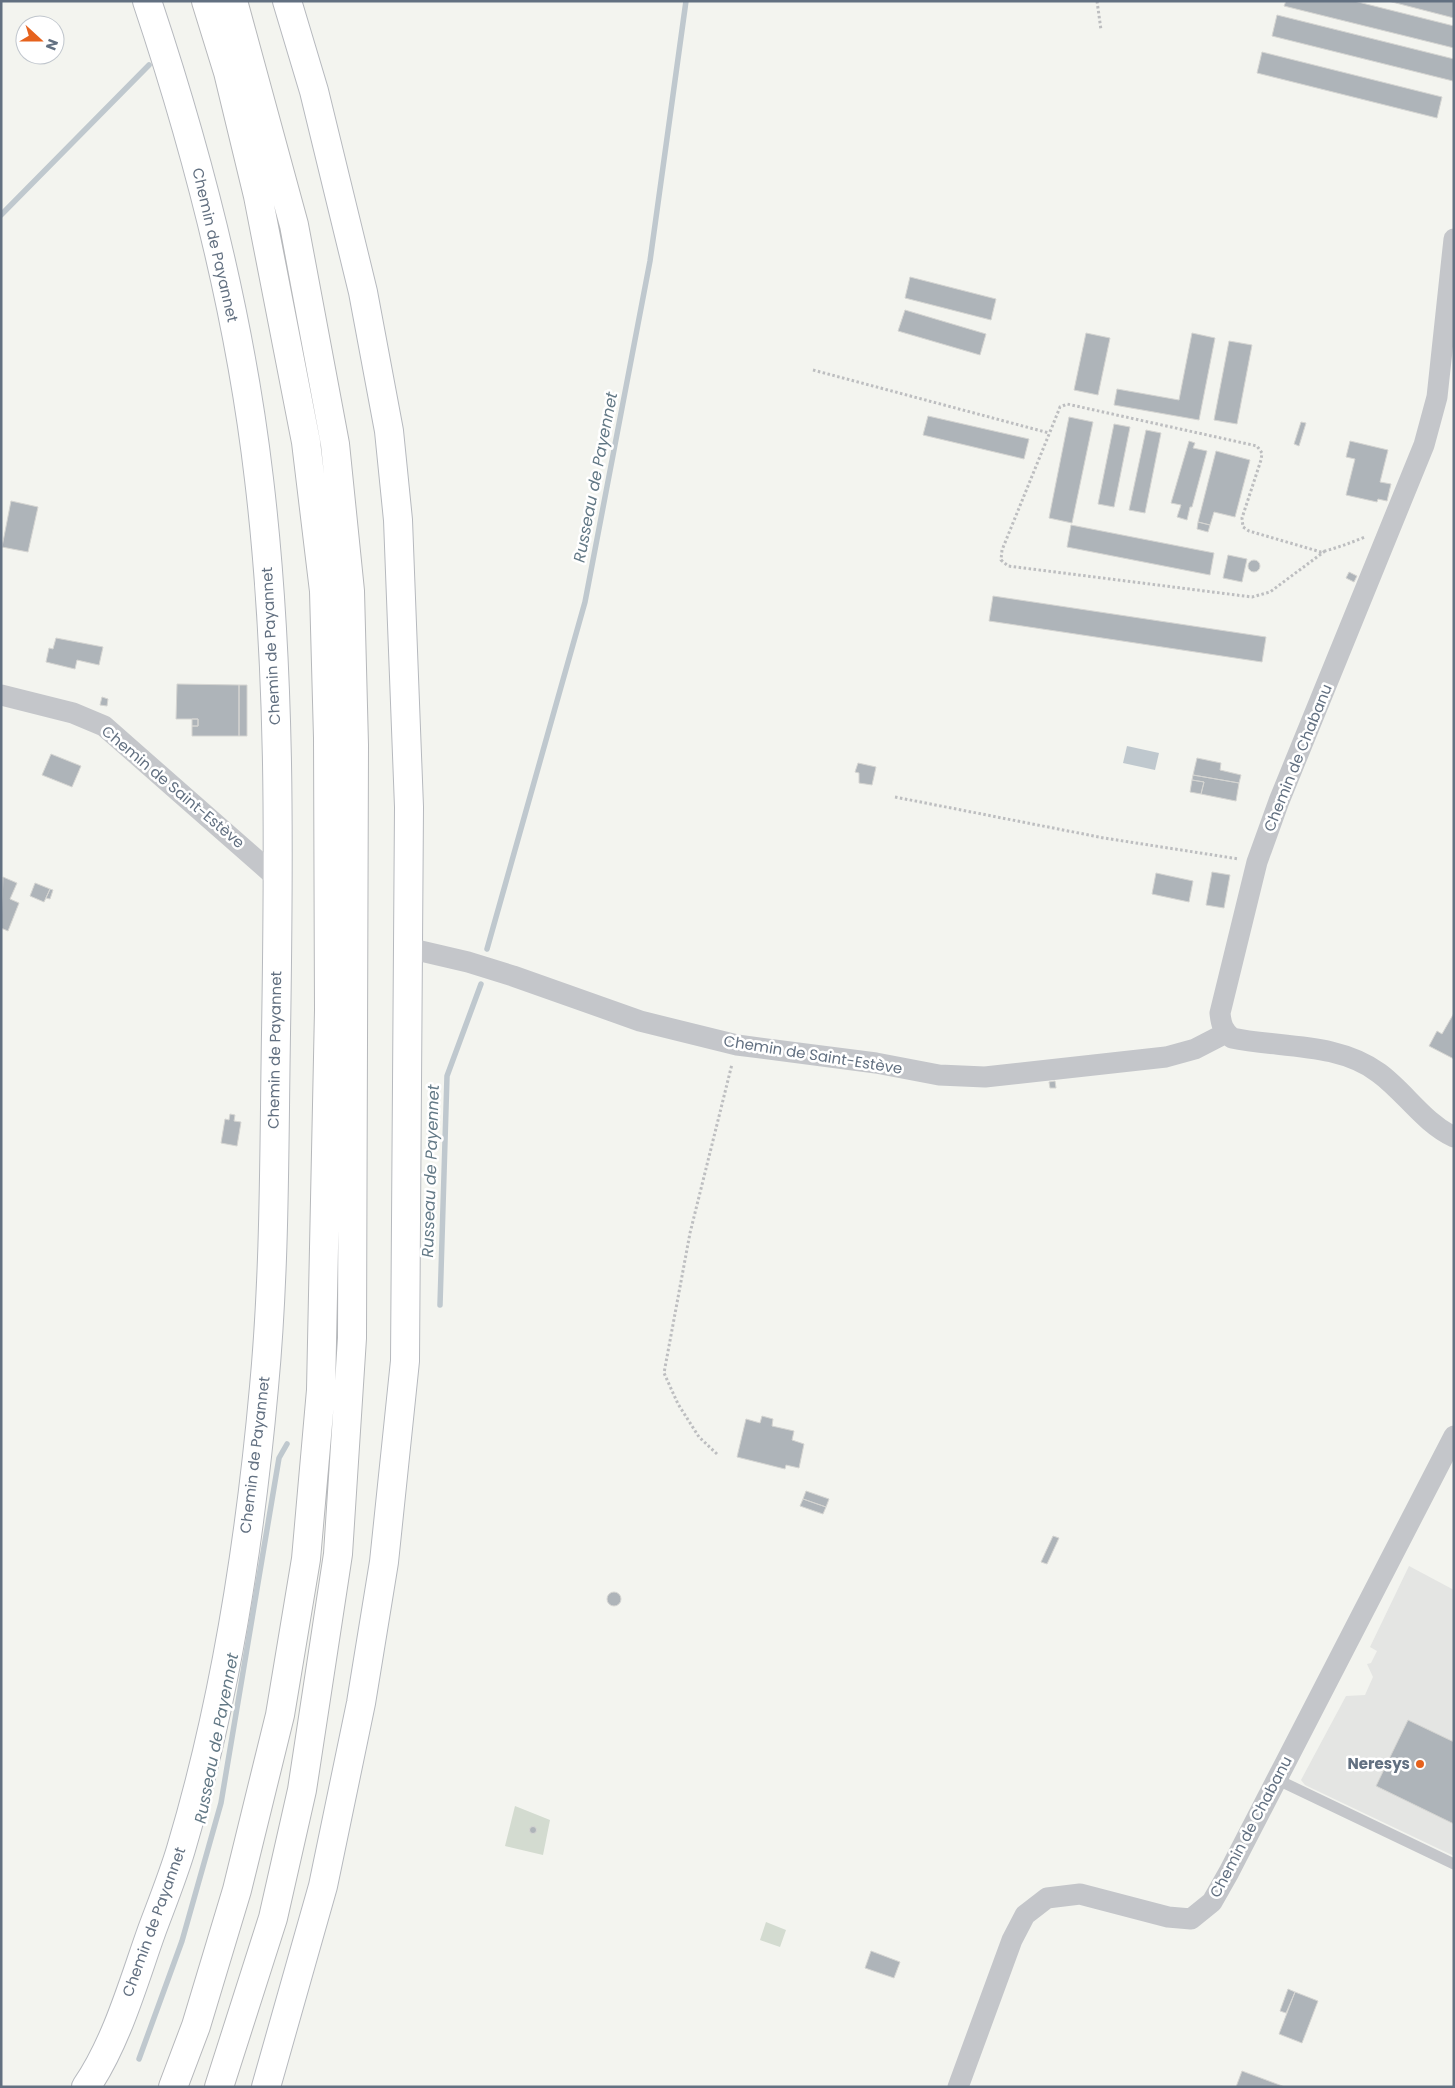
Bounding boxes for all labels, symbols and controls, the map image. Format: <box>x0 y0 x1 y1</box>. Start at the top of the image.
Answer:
north arrow <box>15 15 65 65</box>
text: N <box>41 36 63 53</box>
street label: Chemin de Payannet <box>187 166 243 324</box>
water label: Russeau de Payennet <box>568 389 624 564</box>
street label: Chemin de Payannet <box>256 567 285 725</box>
street label: Chemin de Chabanu <box>1258 681 1337 835</box>
street label: Chemin de Saint-Estève <box>97 721 249 853</box>
street label: Chemin de Payannet <box>263 971 286 1129</box>
street label: Chemin de Saint-Estève <box>722 1030 904 1079</box>
water label: Russeau de Payennet <box>416 1083 445 1258</box>
street label: Chemin de Payannet <box>234 1375 275 1535</box>
water label: Russeau de Payennet <box>189 1650 245 1825</box>
street label: Chemin de Chabanu <box>1204 1752 1297 1901</box>
place label: Neresys <box>1348 1753 1410 1774</box>
marker: Neresys <box>1414 1758 1426 1770</box>
street label: Chemin de Payannet <box>117 1844 190 2000</box>

